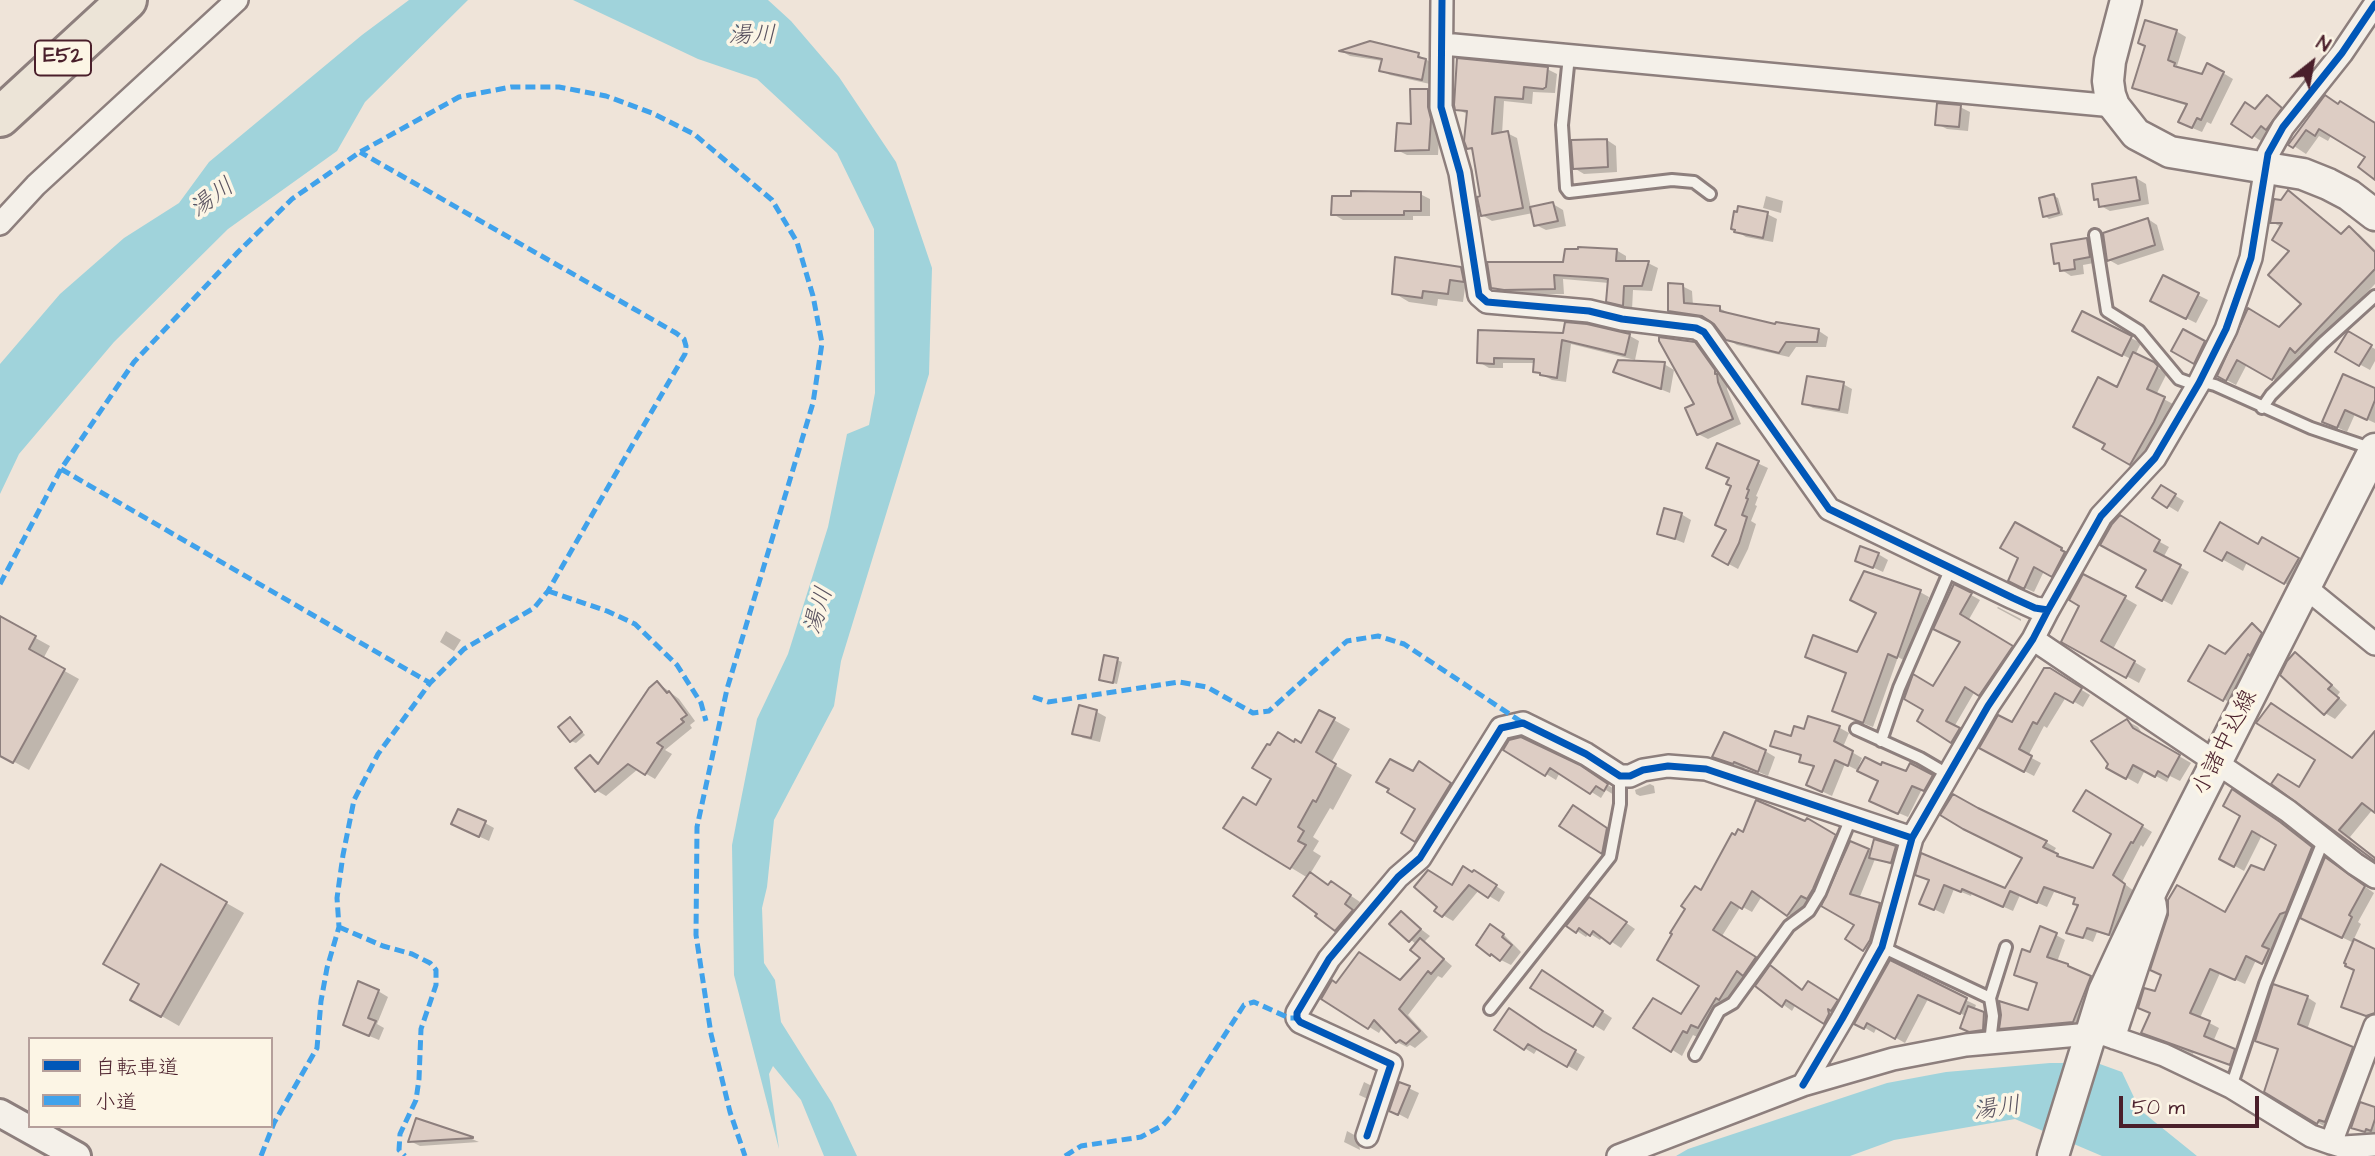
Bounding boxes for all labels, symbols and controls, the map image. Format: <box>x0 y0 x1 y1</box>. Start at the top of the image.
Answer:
water label: 湯川 <box>728 23 776 51</box>
north arrow <box>2277 28 2347 98</box>
text: N <box>2311 30 2335 59</box>
road number: E52 <box>35 41 91 76</box>
water label: 湯川 <box>185 173 241 225</box>
water label: 湯川 <box>799 584 841 638</box>
street label: 小諸中込線 <box>2188 686 2264 800</box>
legend <box>28 1037 273 1128</box>
text: 自転車道 <box>95 1053 179 1082</box>
scale bar <box>2123 1082 2263 1126</box>
text: 小道 <box>95 1088 137 1117</box>
water label: 湯川 <box>1971 1092 2023 1128</box>
text: 50 m <box>2132 1093 2185 1122</box>

